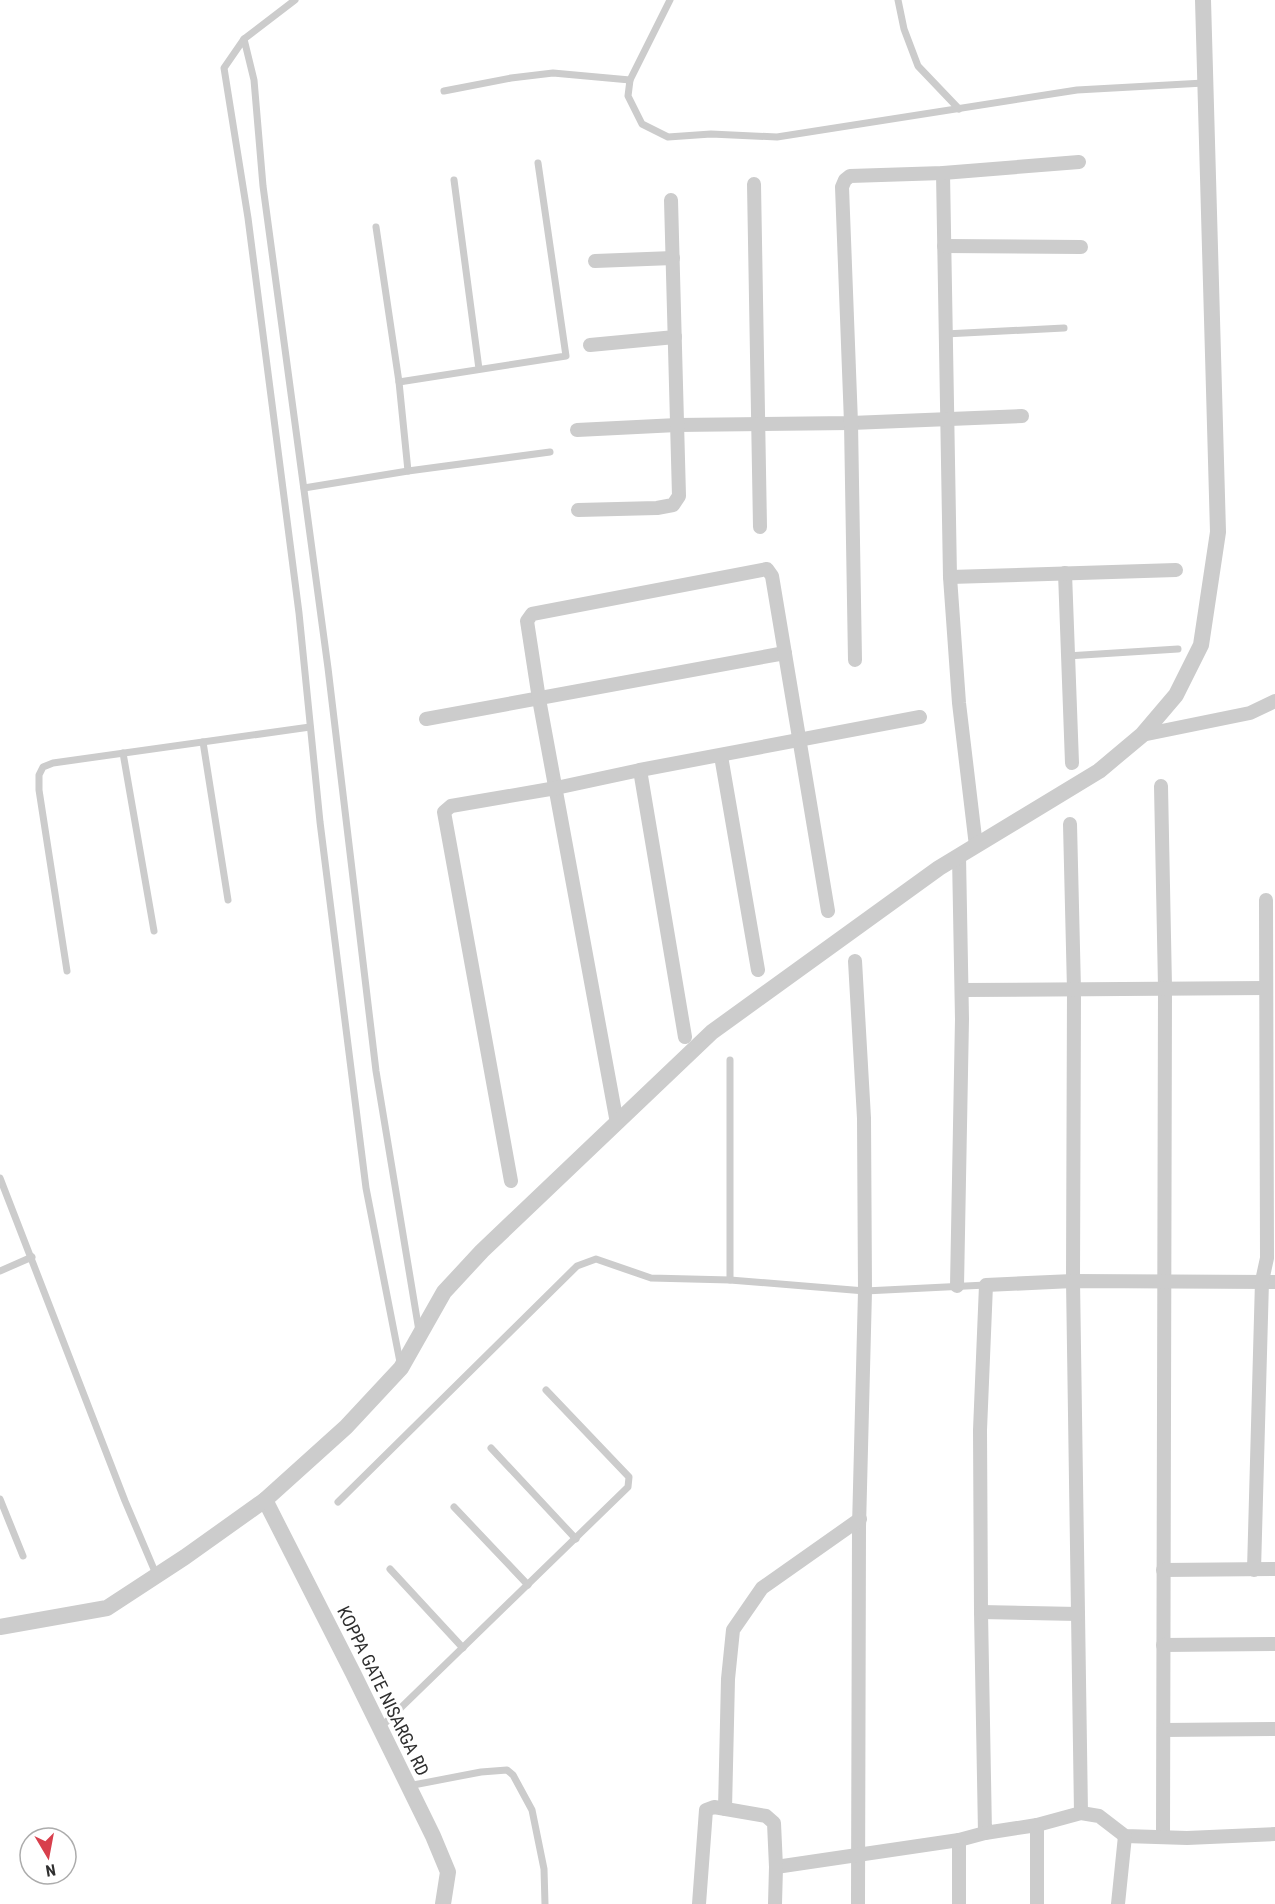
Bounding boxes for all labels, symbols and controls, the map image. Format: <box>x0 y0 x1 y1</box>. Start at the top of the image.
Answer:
street label: KOPPA GATE NISARGA RD <box>333 1603 434 1779</box>
north arrow <box>18 1826 78 1886</box>
text: N <box>44 1860 57 1880</box>

